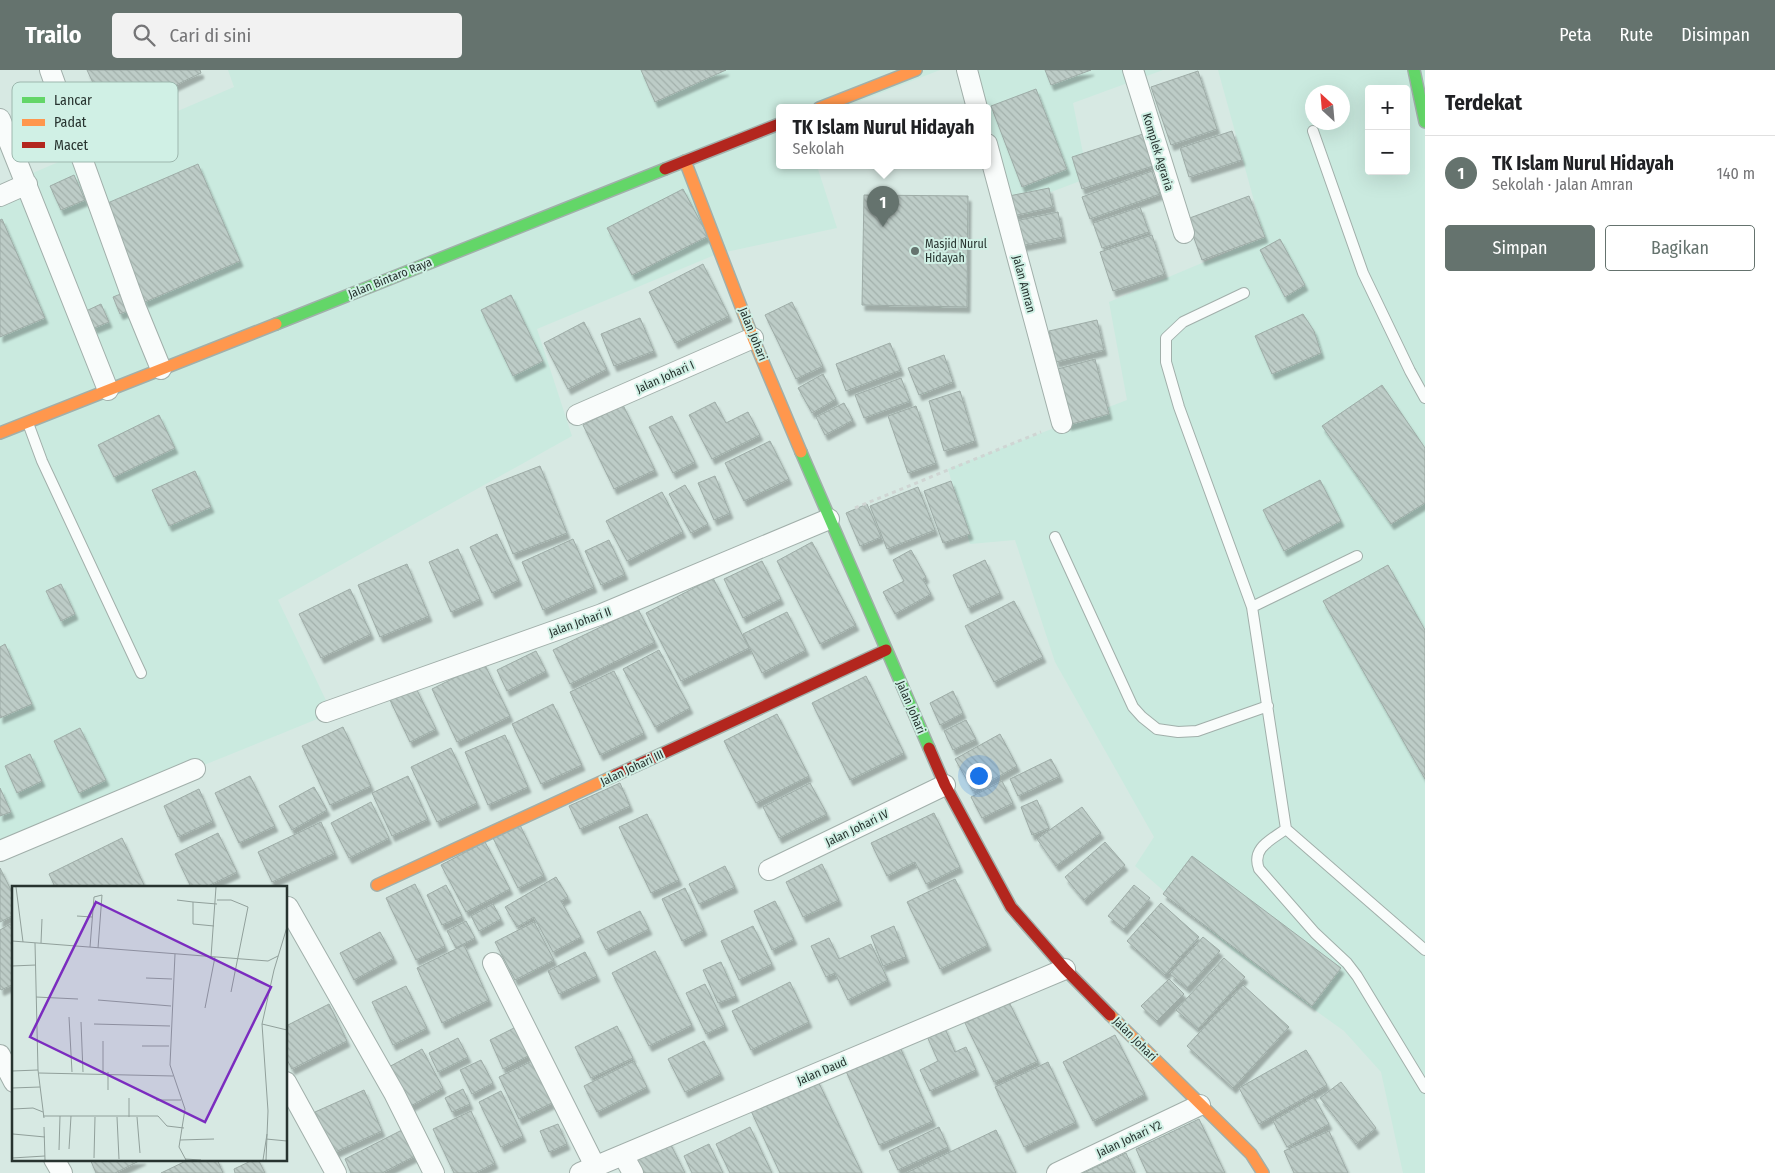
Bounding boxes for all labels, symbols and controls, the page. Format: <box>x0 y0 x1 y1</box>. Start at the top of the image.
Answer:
search box <box>112 13 462 58</box>
text: Trailo <box>25 21 82 49</box>
icon: search <box>130 21 158 49</box>
text: Cari di sini <box>170 24 251 47</box>
text: Peta <box>1559 24 1591 46</box>
text: Rute <box>1619 24 1653 46</box>
text: Disimpan <box>1681 24 1750 46</box>
legend <box>12 82 178 162</box>
north arrow <box>1305 85 1350 130</box>
map controls <box>1365 85 1410 175</box>
button: + <box>1365 85 1410 130</box>
text: Terdekat <box>1445 90 1522 116</box>
text: Lancar <box>54 92 92 109</box>
popup <box>776 104 991 169</box>
street label: Komplek Agraria <box>1140 112 1176 193</box>
text: Padat <box>54 114 87 131</box>
text: TK Islam Nurul Hidayah <box>793 116 974 139</box>
button: − <box>1365 130 1410 175</box>
text: Macet <box>54 137 88 154</box>
text: Sekolah <box>793 139 845 158</box>
text: TK Islam Nurul Hidayah <box>1492 152 1674 175</box>
text: 1 <box>1458 164 1464 183</box>
text: 140 m <box>1717 164 1755 183</box>
text: Sekolah · Jalan Amran <box>1492 175 1633 194</box>
pin: 1 <box>867 186 899 227</box>
button: Simpan <box>1445 225 1595 271</box>
button: Bagikan <box>1605 225 1755 271</box>
place label: Masjid Nurul Hidayah <box>925 237 987 265</box>
marker: Masjid Nurul Hidayah <box>909 245 921 257</box>
street label: Jalan Amran <box>1010 254 1038 314</box>
street label: Jalan Bintaro Raya <box>346 255 434 301</box>
street label: Jalan Johari <box>736 305 770 363</box>
street label: Jalan Johari I <box>634 358 696 396</box>
street label: Jalan Johari II <box>547 604 613 640</box>
street label: Jalan Johari <box>894 678 928 736</box>
street label: Jalan Johari III <box>598 747 666 789</box>
your location <box>966 763 992 789</box>
street label: Jalan Johari IV <box>823 806 892 849</box>
inset map <box>12 886 288 1160</box>
street label: Jalan Johari <box>1110 1014 1160 1064</box>
street label: Jalan Daud <box>795 1054 849 1088</box>
street label: Jalan Johari Y2 <box>1094 1118 1164 1160</box>

